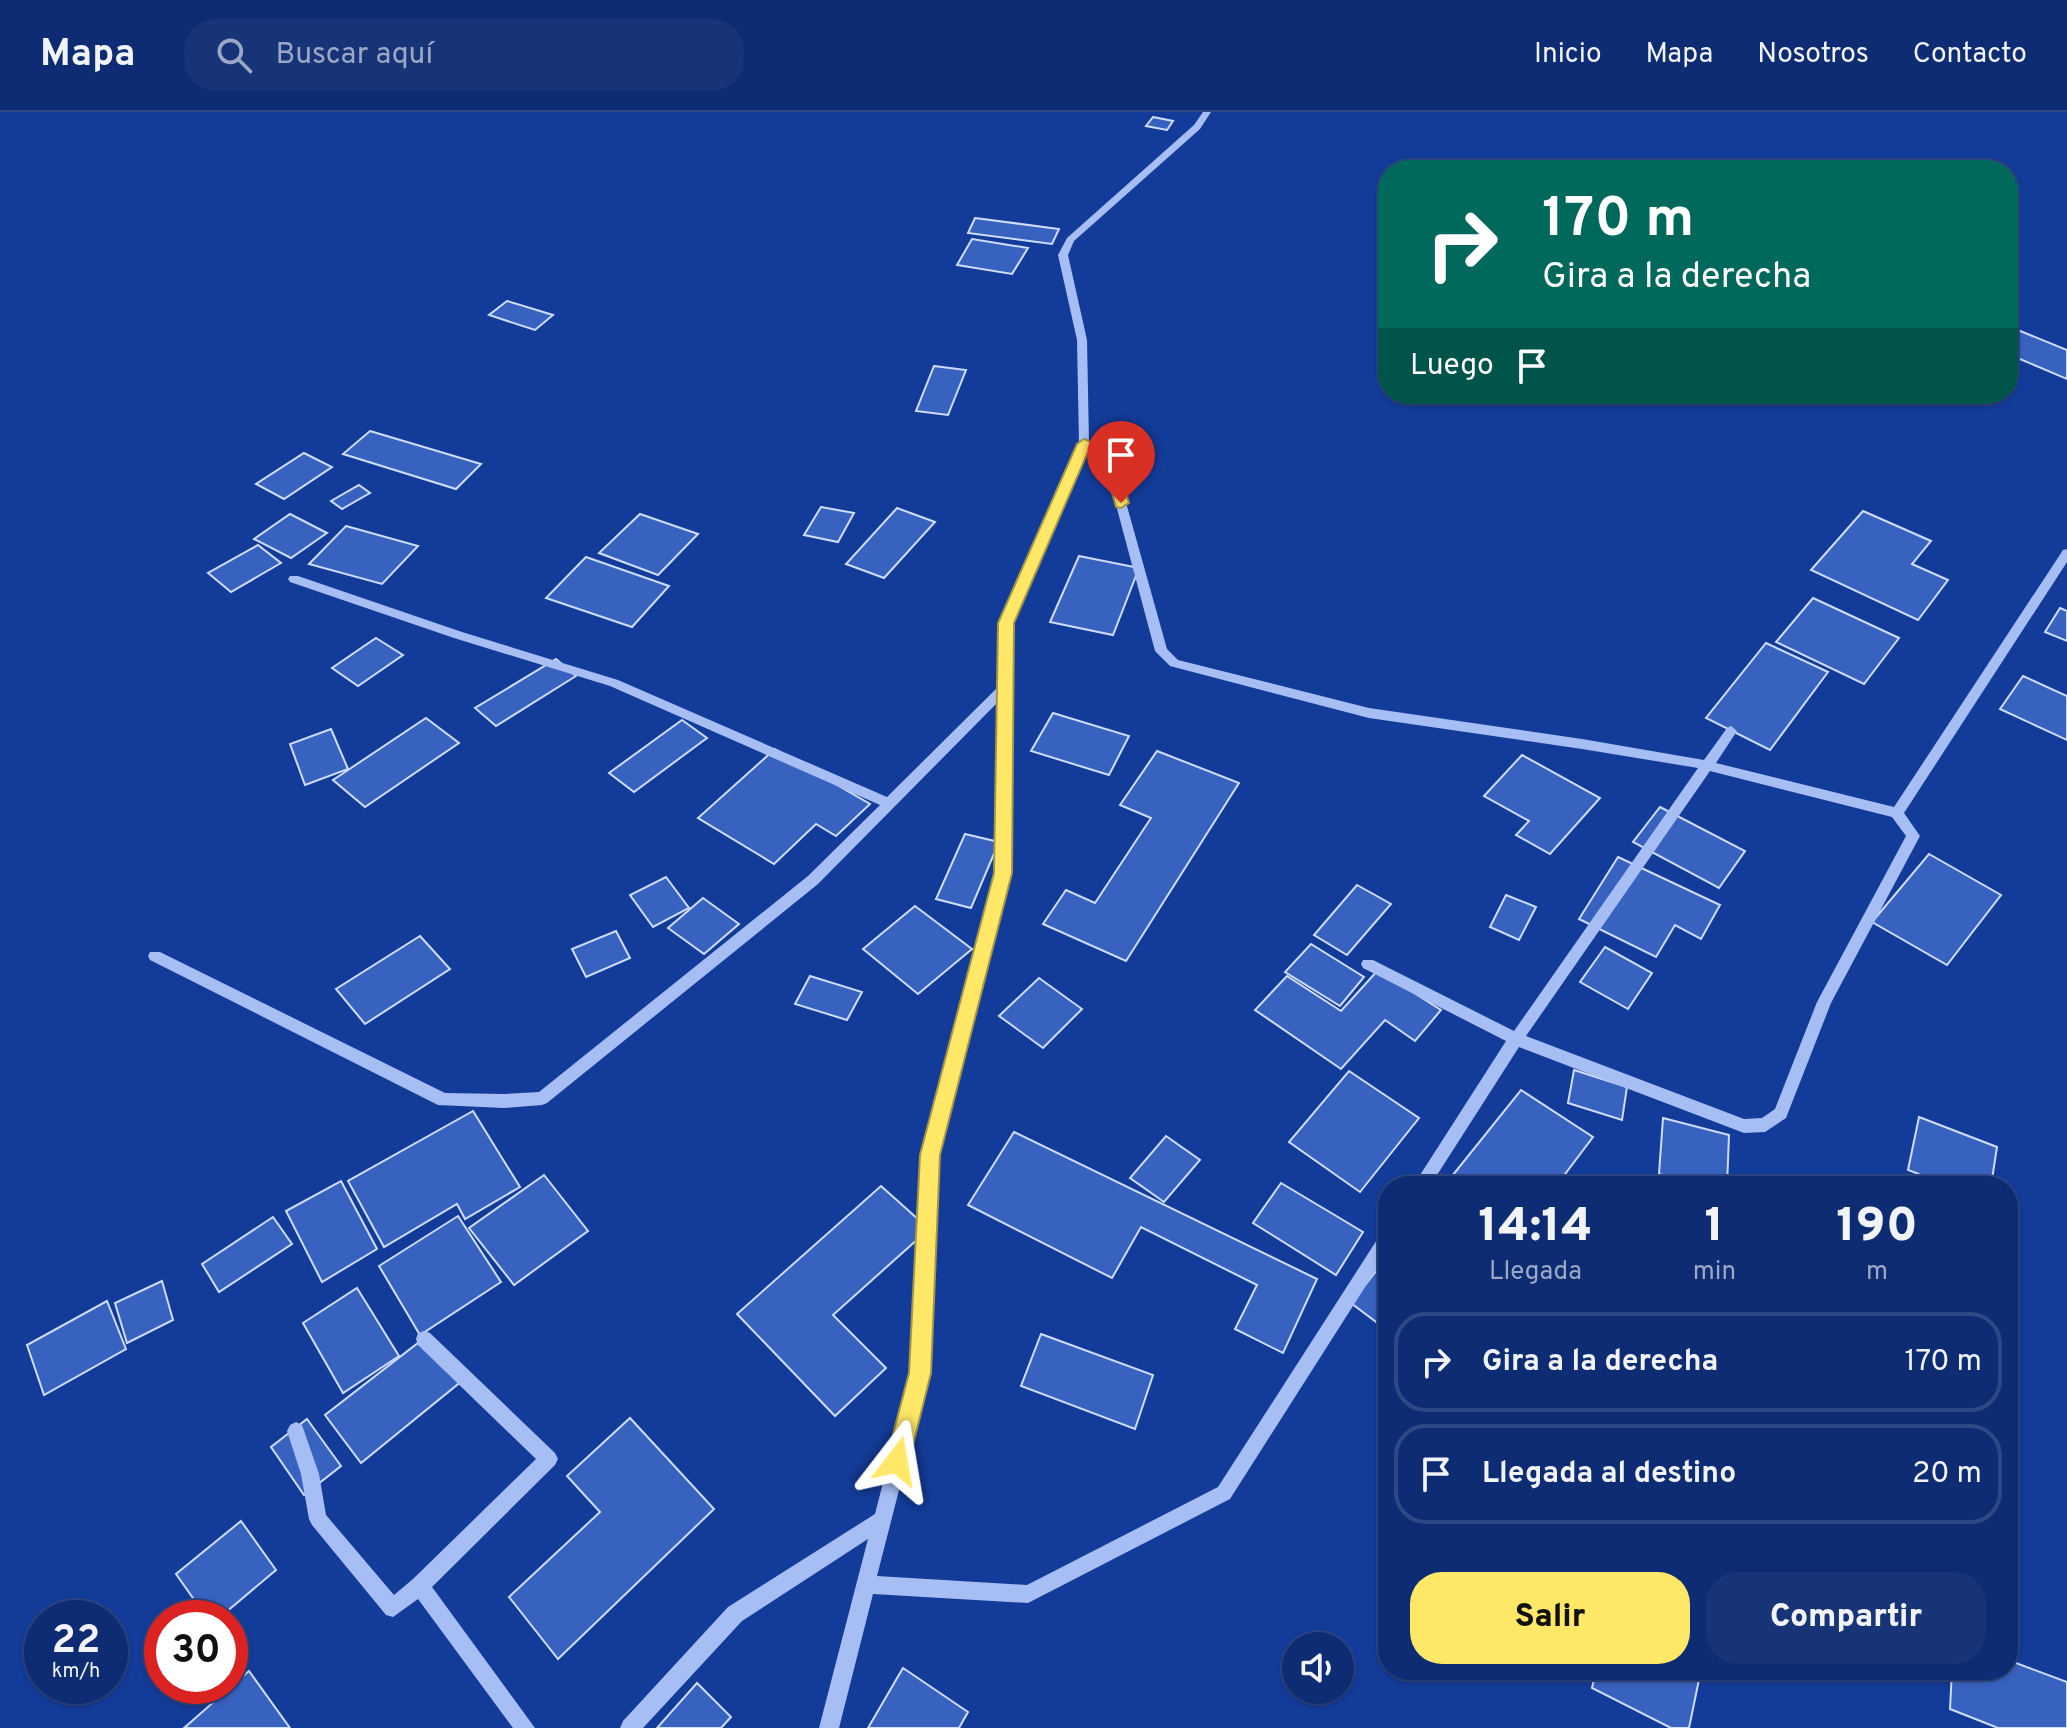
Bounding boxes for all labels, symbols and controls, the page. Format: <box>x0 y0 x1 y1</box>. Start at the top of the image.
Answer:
search box <box>184 19 744 91</box>
text: Mapa <box>40 31 136 80</box>
icon: search <box>212 33 256 77</box>
text: Buscar aquí <box>276 37 433 74</box>
text: Inicio <box>1534 37 1602 73</box>
text: Mapa <box>1646 37 1713 73</box>
text: Nosotros <box>1757 37 1869 73</box>
text: Contacto <box>1913 37 2027 73</box>
text: 170 m <box>1542 186 1694 256</box>
icon: right <box>1410 192 1514 296</box>
text: Gira a la derecha <box>1542 255 1811 301</box>
icon: arrive <box>1510 344 1554 388</box>
text: Luego <box>1410 348 1494 385</box>
pin <box>1087 421 1155 503</box>
icon: arrive <box>1099 433 1143 477</box>
text: 14:14 <box>1478 1198 1593 1258</box>
text: 1 <box>1705 1198 1724 1258</box>
text: 190 <box>1836 1198 1918 1258</box>
text: Llegada <box>1489 1256 1582 1289</box>
text: min <box>1693 1256 1736 1289</box>
text: m <box>1866 1256 1888 1289</box>
icon: right <box>1414 1340 1458 1384</box>
text: Gira a la derecha <box>1482 1344 1718 1381</box>
text: 170 m <box>1904 1344 1982 1381</box>
position arrow <box>855 1419 939 1503</box>
icon: arrive <box>1414 1452 1458 1496</box>
text: Llegada al destino <box>1482 1456 1736 1493</box>
text: 20 m <box>1912 1456 1982 1493</box>
button: Salir <box>1410 1572 1690 1664</box>
button: Compartir <box>1706 1572 1986 1664</box>
speed limit sign: 30 <box>144 1600 248 1704</box>
text: 22 <box>52 1617 100 1667</box>
map controls <box>1282 1632 1354 1704</box>
button: sound <box>1282 1632 1354 1704</box>
text: km/h <box>52 1659 100 1685</box>

